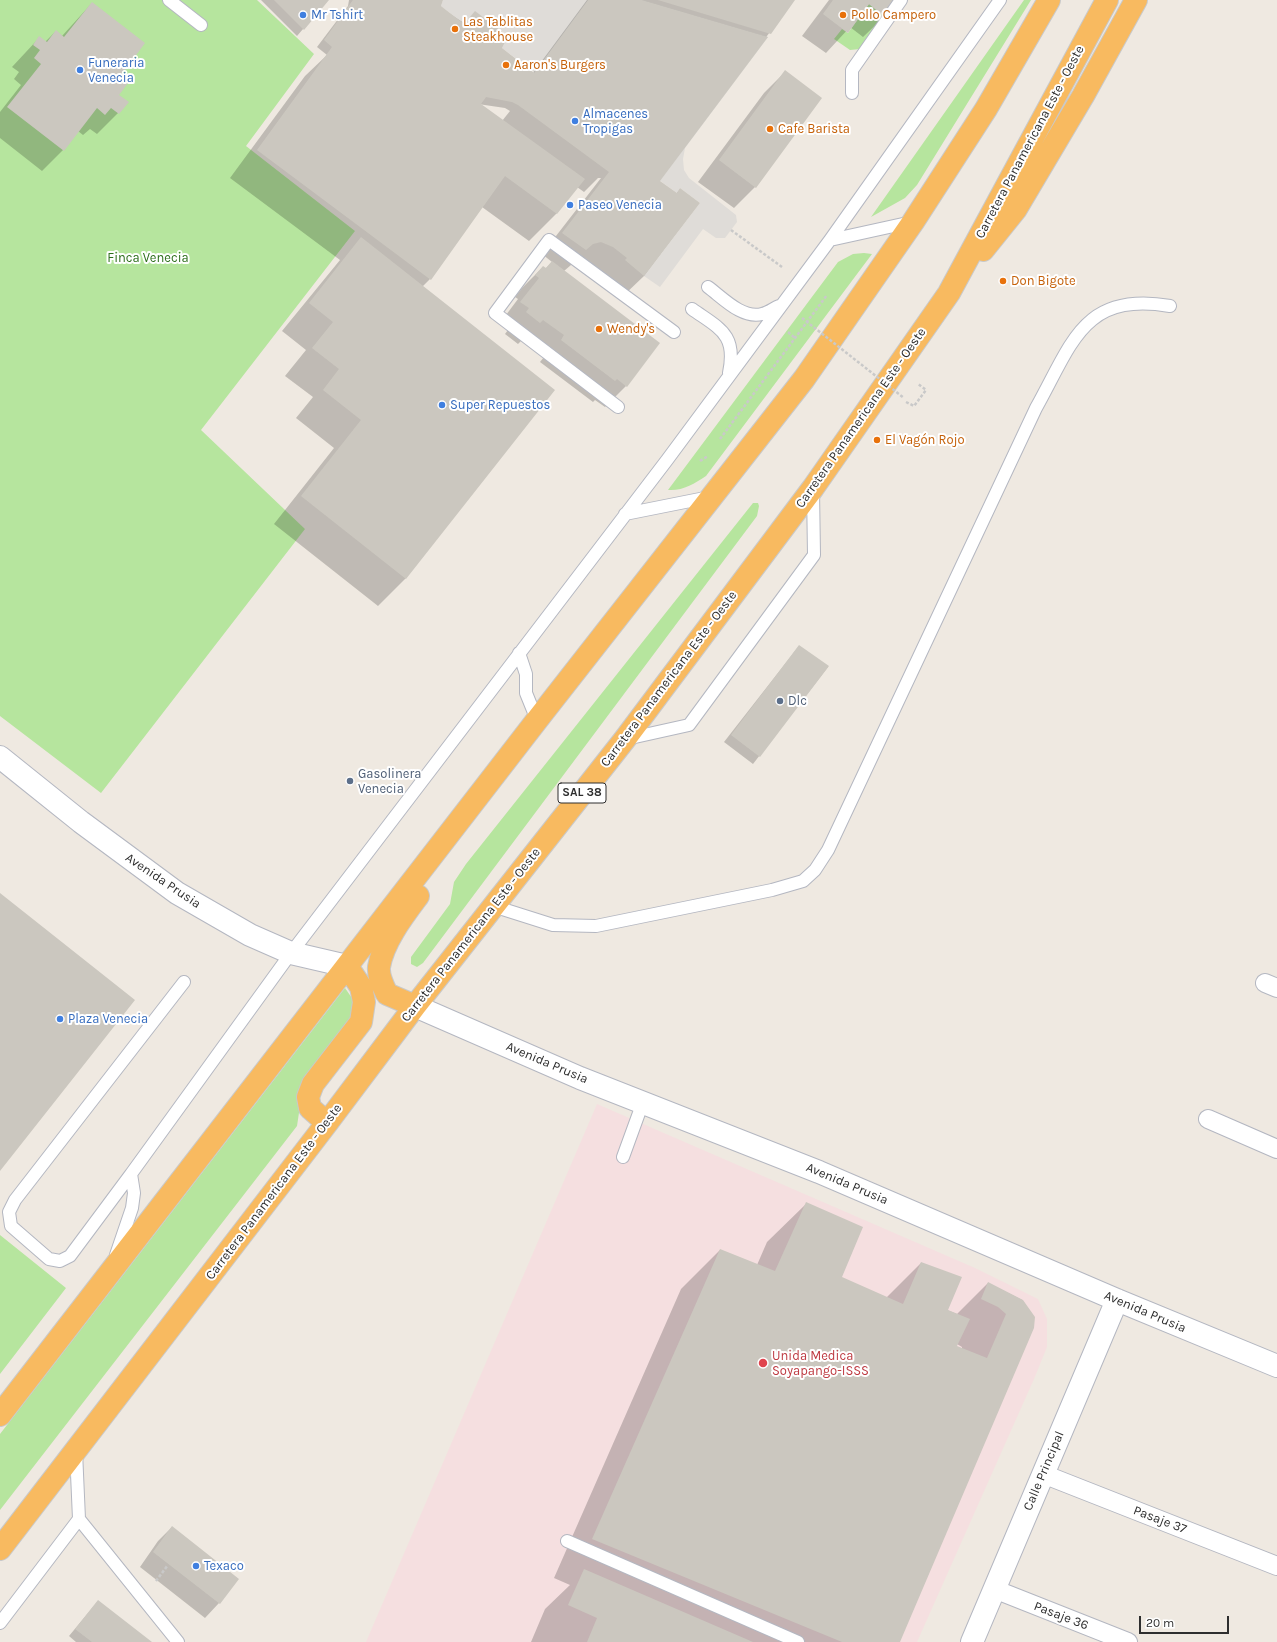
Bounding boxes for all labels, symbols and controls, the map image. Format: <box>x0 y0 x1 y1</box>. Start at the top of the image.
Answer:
place label: Mr Tshirt <box>311 7 363 23</box>
place label: Pollo Campero <box>851 7 936 23</box>
marker: Mr Tshirt <box>298 10 308 20</box>
marker: Pollo Campero <box>838 10 848 20</box>
place label: Las Tablitas Steakhouse <box>463 14 533 45</box>
marker: Las Tablitas Steakhouse <box>450 24 460 34</box>
street label: Carretera Panamericana Este - Oeste <box>972 43 1088 241</box>
place label: Funeraria Venecia <box>88 55 144 86</box>
place label: Aaron's Burgers <box>514 57 606 73</box>
marker: Aaron's Burgers <box>501 60 511 70</box>
marker: Funeraria Venecia <box>75 65 85 75</box>
place label: Almacenes Tropigas <box>583 106 648 137</box>
marker: Almacenes Tropigas <box>570 116 580 126</box>
place label: Cafe Barista <box>778 121 850 137</box>
marker: Cafe Barista <box>765 124 775 134</box>
place label: Paseo Venecia <box>578 197 662 213</box>
marker: Paseo Venecia <box>565 200 575 210</box>
park label: Finca Venecia <box>107 250 189 266</box>
place label: Don Bigote <box>1011 273 1076 289</box>
marker: Don Bigote <box>998 276 1008 286</box>
place label: Wendy's <box>607 321 655 337</box>
marker: Wendy's <box>594 324 604 334</box>
street label: Carretera Panamericana Este - Oeste <box>793 325 929 511</box>
place label: Super Repuestos <box>450 397 550 413</box>
marker: Super Repuestos <box>437 400 447 410</box>
place label: El Vagón Rojo <box>885 432 965 448</box>
marker: El Vagón Rojo <box>872 435 882 445</box>
street label: Carretera Panamericana Este - Oeste <box>598 588 740 770</box>
place label: Dlc <box>788 693 807 709</box>
marker: Dlc <box>775 696 785 706</box>
place label: Gasolinera Venecia <box>358 766 421 797</box>
marker: Gasolinera Venecia <box>345 776 355 786</box>
road number: SAL 38 <box>558 783 606 803</box>
street label: Carretera Panamericana Este - Oeste <box>398 845 544 1025</box>
street label: Avenida Prusia <box>122 850 204 912</box>
place label: Plaza Venecia <box>68 1011 148 1027</box>
marker: Plaza Venecia <box>55 1014 65 1024</box>
street label: Avenida Prusia <box>504 1039 590 1087</box>
street label: Carretera Panamericana Este - Oeste <box>203 1101 345 1283</box>
street label: Avenida Prusia <box>804 1160 890 1208</box>
street label: Avenida Prusia <box>1102 1288 1188 1336</box>
place label: Unida Medica Soyapango-ISSS <box>772 1348 869 1379</box>
marker: Unida Medica Soyapango-ISSS <box>757 1357 769 1369</box>
street label: Calle Principal <box>1020 1429 1068 1513</box>
street label: Pasaje 37 <box>1131 1503 1189 1537</box>
place label: Texaco <box>204 1558 244 1574</box>
marker: Texaco <box>191 1561 201 1571</box>
street label: Pasaje 36 <box>1031 1598 1091 1634</box>
scale bar <box>1141 1608 1231 1634</box>
text: 20 m <box>1146 1616 1174 1630</box>

